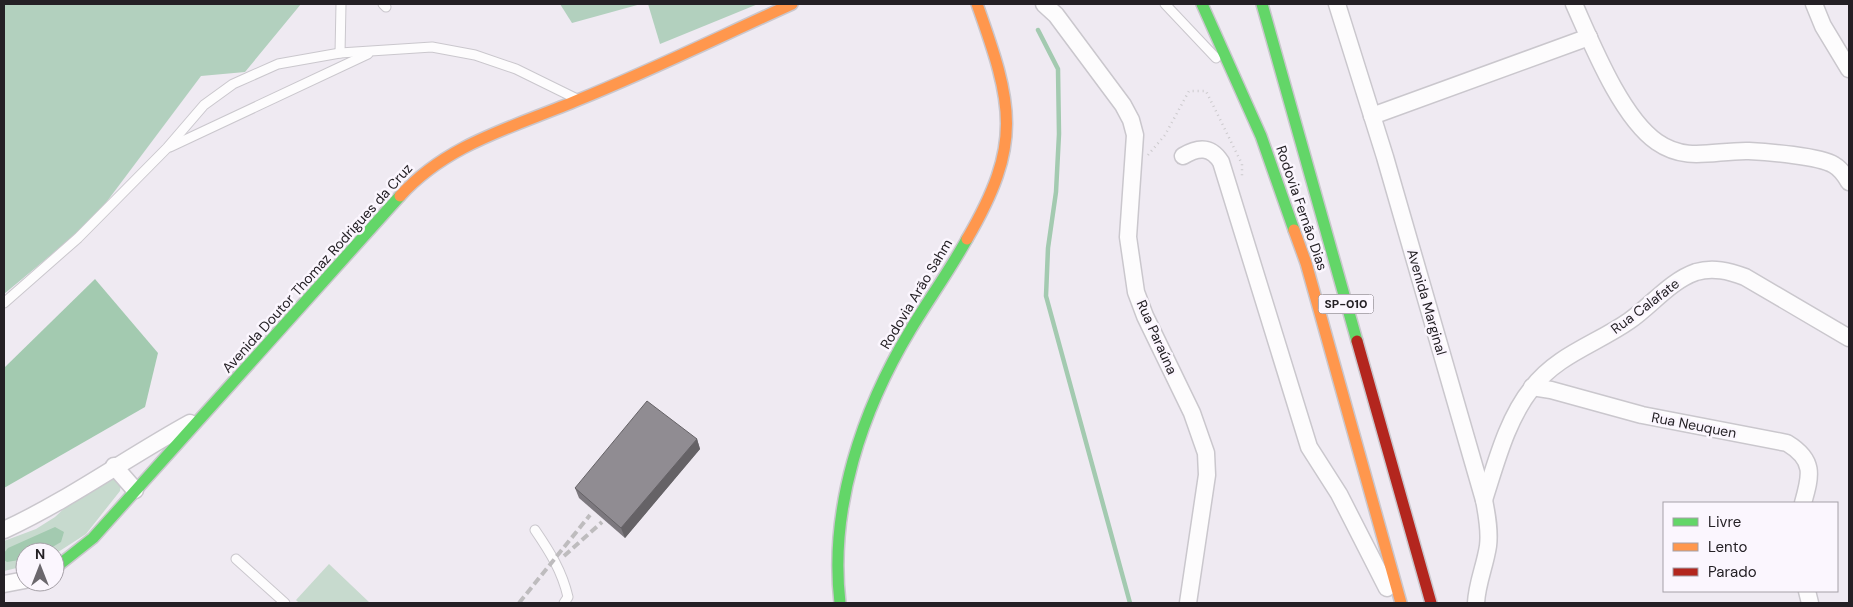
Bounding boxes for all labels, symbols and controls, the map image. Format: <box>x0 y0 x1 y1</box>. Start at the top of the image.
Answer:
street label: Rodovia Fernão Dias <box>1272 143 1332 273</box>
street label: Avenida Doutor Thomaz Rodrigues da Cruz <box>218 159 416 377</box>
street label: Rodovia Arão Sahm <box>876 236 956 352</box>
street label: Avenida Marginal <box>1403 247 1451 357</box>
street label: Rua Calafate <box>1607 274 1683 338</box>
road number: SP-010 <box>1318 294 1374 314</box>
street label: Rua Paraúna <box>1133 297 1181 377</box>
street label: Rua Neuquen <box>1650 408 1738 442</box>
legend <box>1663 502 1838 592</box>
text: Livre <box>1708 512 1741 532</box>
text: Lento <box>1708 537 1747 557</box>
north arrow <box>15 542 65 592</box>
text: N <box>35 545 45 563</box>
text: Parado <box>1708 562 1757 582</box>

